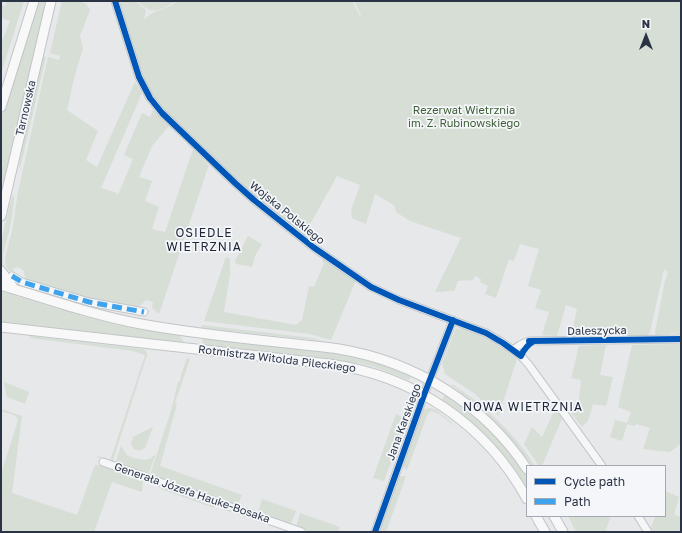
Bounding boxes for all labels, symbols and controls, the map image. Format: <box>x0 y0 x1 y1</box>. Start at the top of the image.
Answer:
north arrow <box>626 16 666 56</box>
text: N <box>642 17 650 30</box>
street label: Tarnowska <box>13 79 39 137</box>
park label: Rezerwat Wietrznia im. Z. Rubinowskiego <box>408 104 520 130</box>
street label: Wojska Polskiego <box>247 179 327 247</box>
district label: OSIEDLE WIETRZNIA <box>166 226 242 254</box>
street label: Daleszycka <box>567 324 627 338</box>
street label: Rotmistrza Witolda Pileckiego <box>197 343 357 375</box>
street label: Jana Karskiego <box>384 382 424 462</box>
district label: NOWA WIETRZNIA <box>463 400 583 414</box>
street label: Generała Józefa Hauke-Bosaka <box>112 460 272 526</box>
legend <box>526 465 666 517</box>
text: Cycle path <box>564 474 625 489</box>
text: Path <box>564 494 591 509</box>

